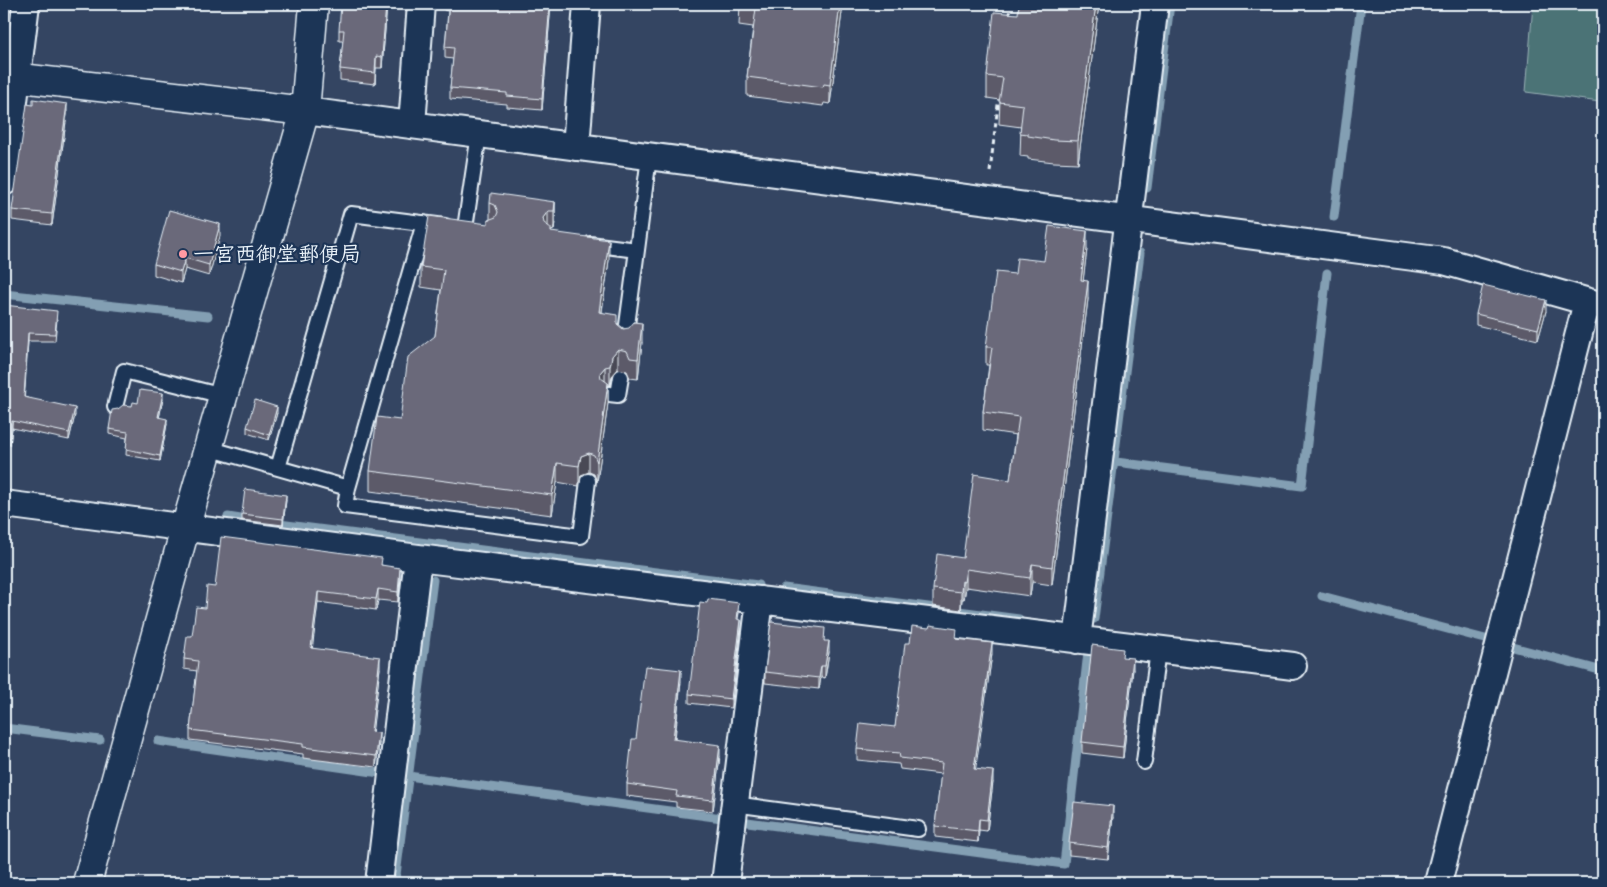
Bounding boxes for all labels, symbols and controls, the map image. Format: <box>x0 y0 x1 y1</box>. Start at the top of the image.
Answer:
place label: 一宮西御堂郵便局 <box>193 241 361 267</box>
marker: 一宮西御堂郵便局 <box>177 248 189 260</box>

